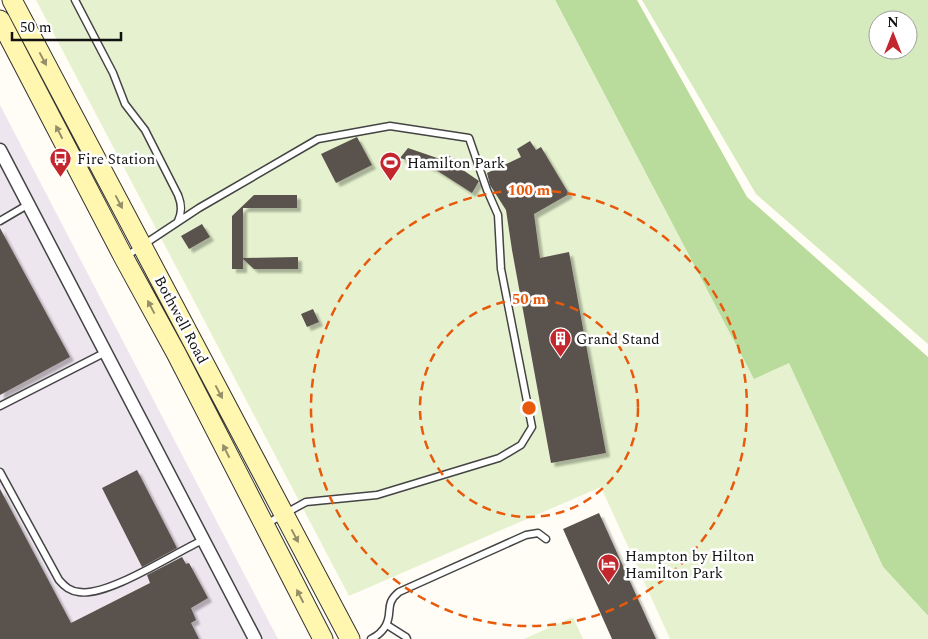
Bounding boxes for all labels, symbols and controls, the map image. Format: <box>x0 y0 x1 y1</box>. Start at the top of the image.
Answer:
scale bar <box>12 10 121 42</box>
north arrow <box>868 10 918 60</box>
text: N <box>887 12 899 33</box>
text: 50 m <box>20 16 52 39</box>
one-way arrow <box>39 51 47 66</box>
one-way arrow <box>55 125 63 139</box>
bus stop icon: Fire Station <box>49 147 73 178</box>
place label: Fire Station <box>77 148 156 171</box>
sports icon: Hamilton Park <box>379 151 403 182</box>
place label: Hamilton Park <box>407 152 505 175</box>
text: 100 m <box>508 179 551 202</box>
one-way arrow <box>115 195 123 209</box>
street label: Bothwell Road <box>148 272 214 368</box>
text: 50 m <box>512 288 547 311</box>
one-way arrow <box>146 300 155 314</box>
building icon: Grand Stand <box>548 327 572 358</box>
place label: Grand Stand <box>576 328 660 351</box>
one-way arrow <box>215 385 223 400</box>
centre of rings <box>520 399 538 417</box>
one-way arrow <box>222 444 230 458</box>
one-way arrow <box>291 529 299 543</box>
place label: Hampton by Hilton Hamilton Park <box>625 545 755 585</box>
hotel icon: Hampton by Hilton Hamilton Park <box>597 553 621 584</box>
one-way arrow <box>296 588 304 603</box>

